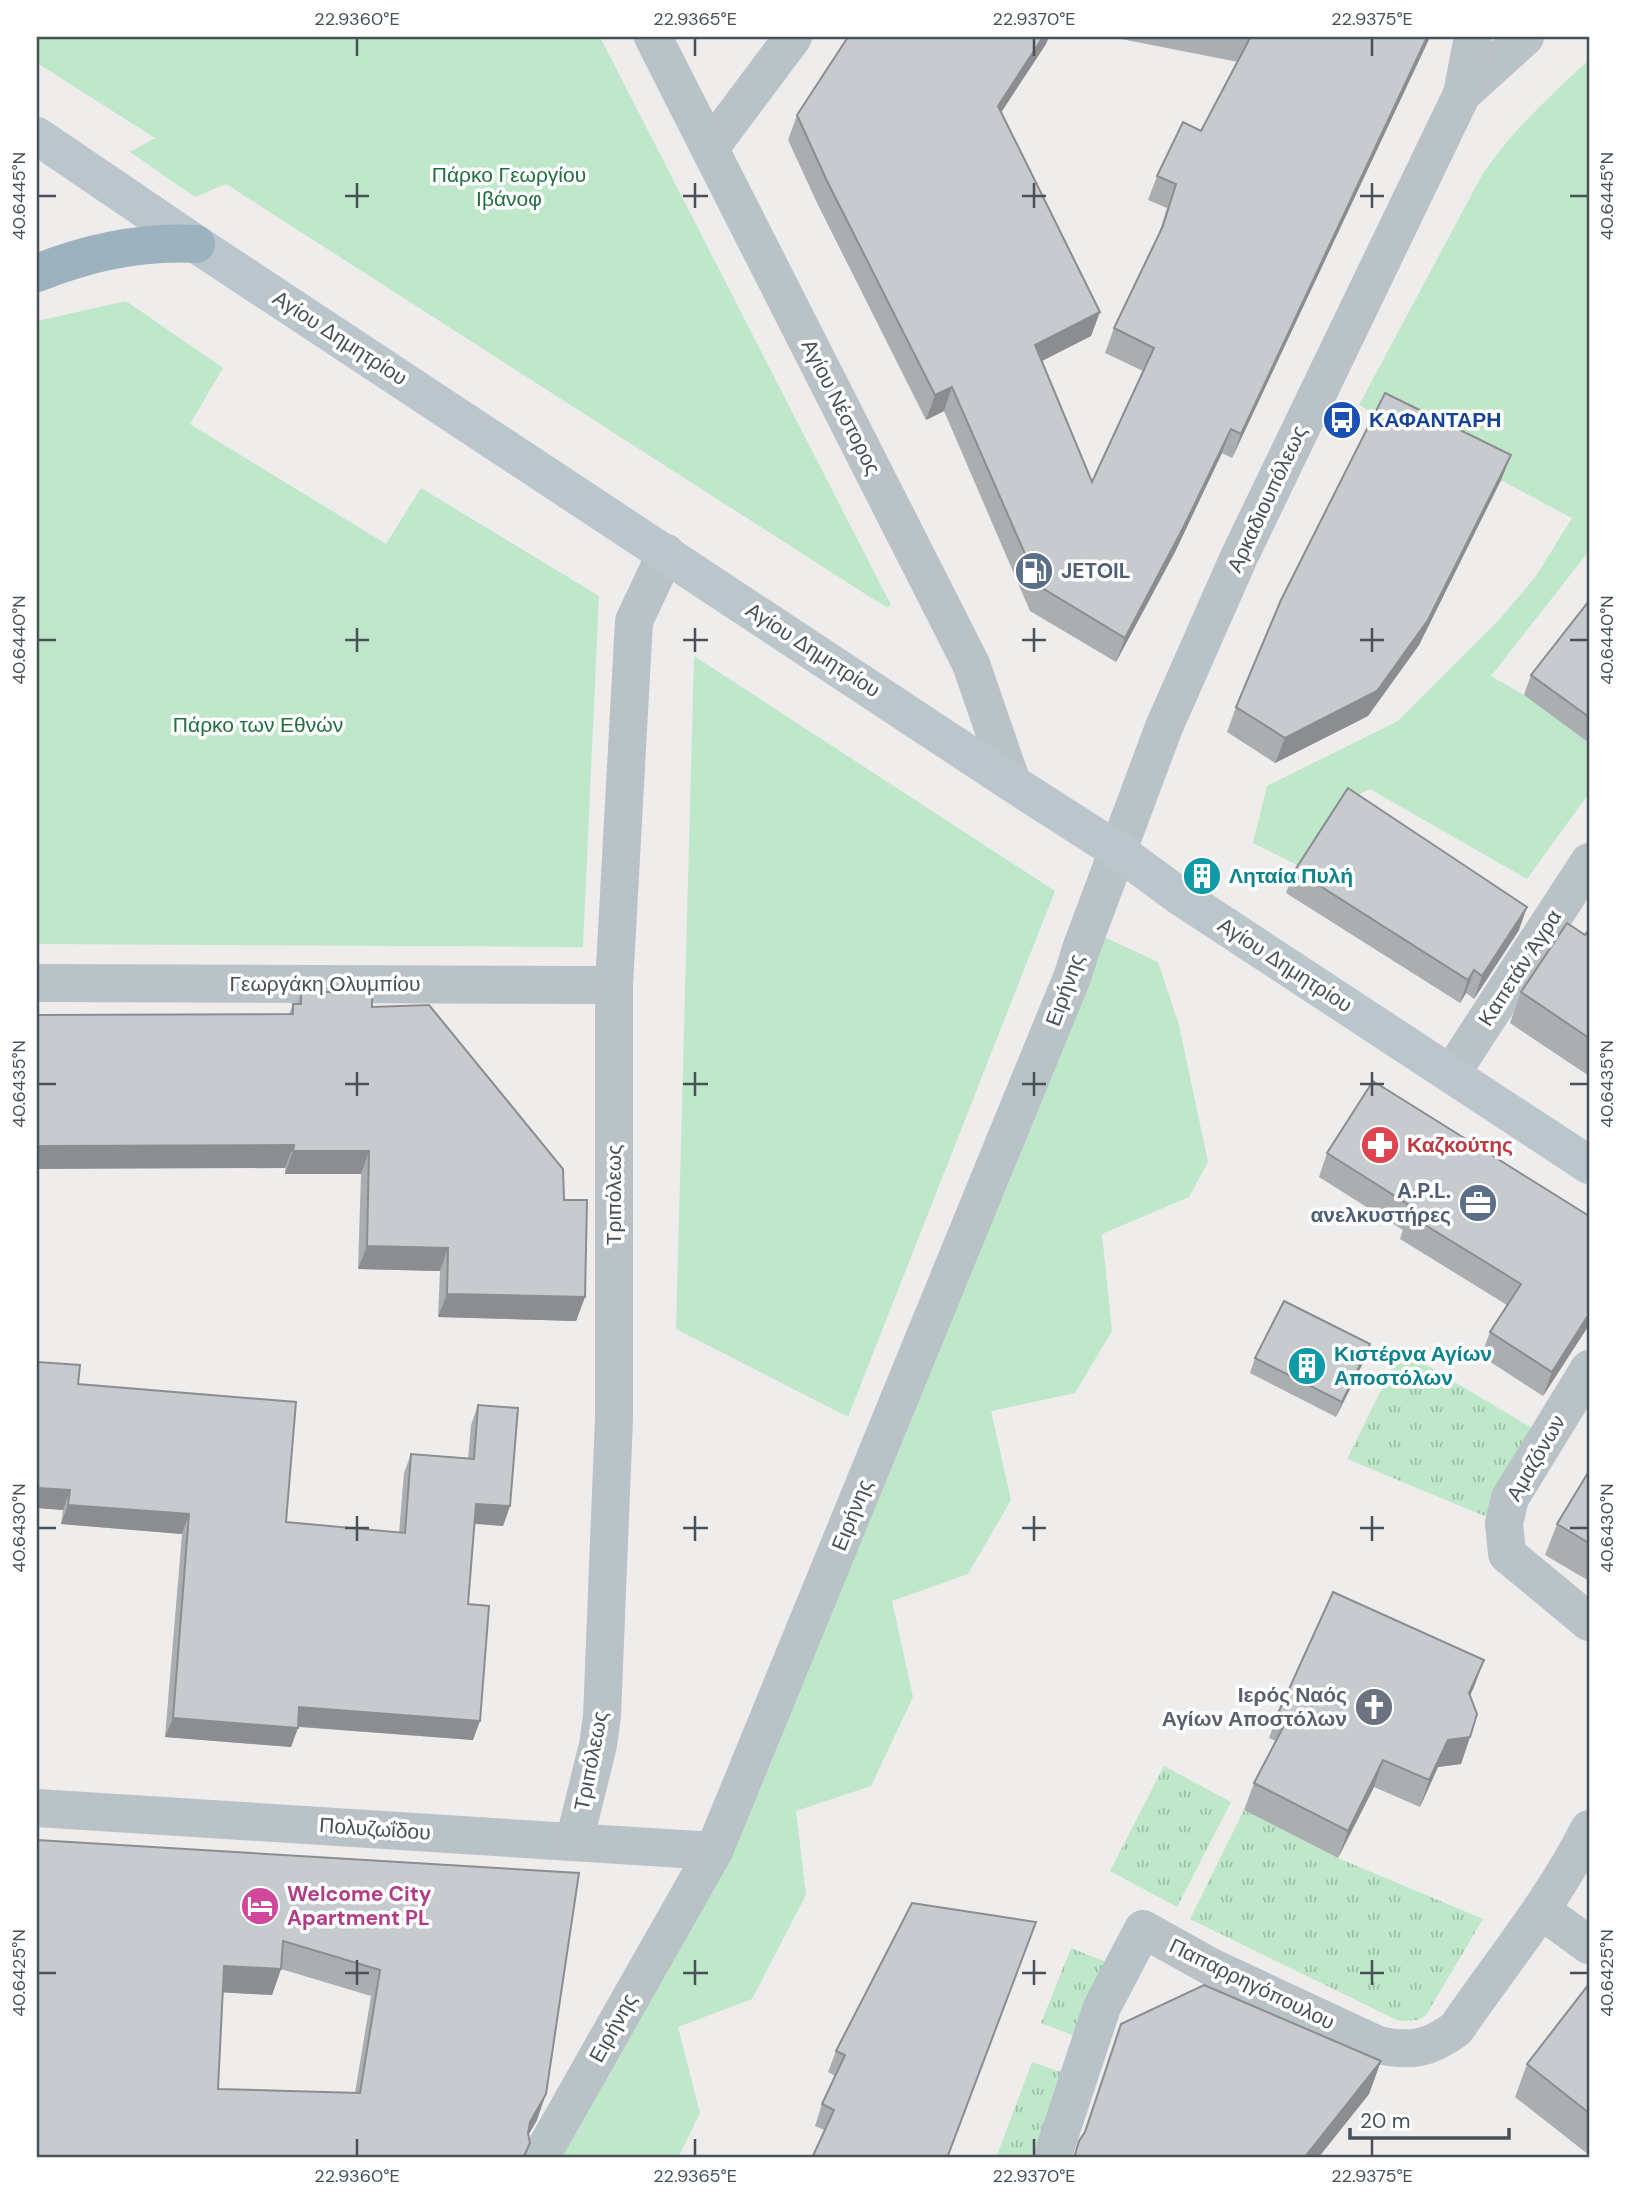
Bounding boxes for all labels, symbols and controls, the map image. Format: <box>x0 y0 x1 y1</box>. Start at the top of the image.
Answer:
text: 22.9360°E <box>314 7 400 31</box>
text: 22.9365°E <box>653 7 737 31</box>
text: 22.9370°E <box>992 7 1076 31</box>
text: 22.9375°E <box>1331 7 1413 31</box>
text: 40.6445°N <box>7 152 31 240</box>
text: 40.6445°N <box>1595 152 1619 240</box>
park label: Πάρκο Γεωργίου Ιβάνοφ <box>432 161 586 213</box>
street label: Αγίου Δημητρίου <box>267 284 413 392</box>
street label: Αγίου Νέστορος <box>795 335 887 479</box>
bus stop icon: ΚΑΦΑΝΤΑΡΗ <box>1321 399 1363 441</box>
place label: ΚΑΦΑΝΤΑΡΗ <box>1369 406 1501 434</box>
street label: Αρκαδιουπόλεως <box>1221 421 1313 577</box>
fuel station icon: JETOIL <box>1013 550 1055 592</box>
place label: JETOIL <box>1061 557 1131 585</box>
text: 40.6440°N <box>7 595 31 685</box>
text: 40.6440°N <box>1595 595 1619 685</box>
street label: Αγίου Δημητρίου <box>740 596 886 704</box>
park label: Πάρκο των Εθνών <box>173 711 343 739</box>
building icon: Ληταία Πυλή <box>1181 855 1223 897</box>
place label: Ληταία Πυλή <box>1229 862 1353 890</box>
street label: Καπετάν Άγρα <box>1472 904 1568 1032</box>
street label: Αγίου Δημητρίου <box>1212 911 1358 1019</box>
street label: Ειρήνης <box>1039 950 1091 1030</box>
street label: Γεωργάκη Ολυμπίου <box>230 970 421 998</box>
text: 40.6435°N <box>7 1040 31 1128</box>
text: 40.6435°N <box>1595 1040 1619 1128</box>
pharmacy icon: Καζκούτης <box>1359 1124 1401 1166</box>
place label: Καζκούτης <box>1407 1131 1513 1159</box>
street label: Τριπόλεως <box>600 1145 628 1245</box>
place label: A.P.L. ανελκυστήρες <box>1310 1177 1451 1229</box>
office icon: A.P.L. ανελκυστήρες <box>1457 1182 1499 1224</box>
place label: Κιστέρνα Αγίων Αποστόλων <box>1334 1340 1492 1392</box>
building icon: Κιστέρνα Αγίων Αποστόλων <box>1286 1345 1328 1387</box>
street label: Αμαζόνων <box>1500 1410 1572 1506</box>
street label: Ειρήνης <box>825 1475 879 1555</box>
text: 40.6430°N <box>7 1483 31 1573</box>
text: 40.6430°N <box>1595 1483 1619 1573</box>
place label: Ιερός Ναός Αγίων Αποστόλων <box>1162 1681 1347 1733</box>
church icon: Ιερός Ναός Αγίων Αποστόλων <box>1353 1686 1395 1728</box>
street label: Τριπόλεως <box>568 1709 614 1813</box>
street label: Πολυζωΐδου <box>318 1811 432 1847</box>
place label: Welcome City Apartment PL <box>287 1880 432 1932</box>
hotel icon: Welcome City Apartment PL <box>239 1885 281 1927</box>
text: 40.6425°N <box>7 1929 31 2017</box>
text: 40.6425°N <box>1595 1929 1619 2017</box>
street label: Παπαρρηγόπουλου <box>1165 1932 1339 2036</box>
street label: Ειρήνης <box>583 1989 643 2067</box>
scale bar <box>1350 2097 1509 2141</box>
text: 20 m <box>1360 2107 1411 2135</box>
text: 22.9360°E <box>314 2164 400 2188</box>
text: 22.9365°E <box>653 2164 737 2188</box>
text: 22.9370°E <box>992 2164 1076 2188</box>
text: 22.9375°E <box>1331 2164 1413 2188</box>

